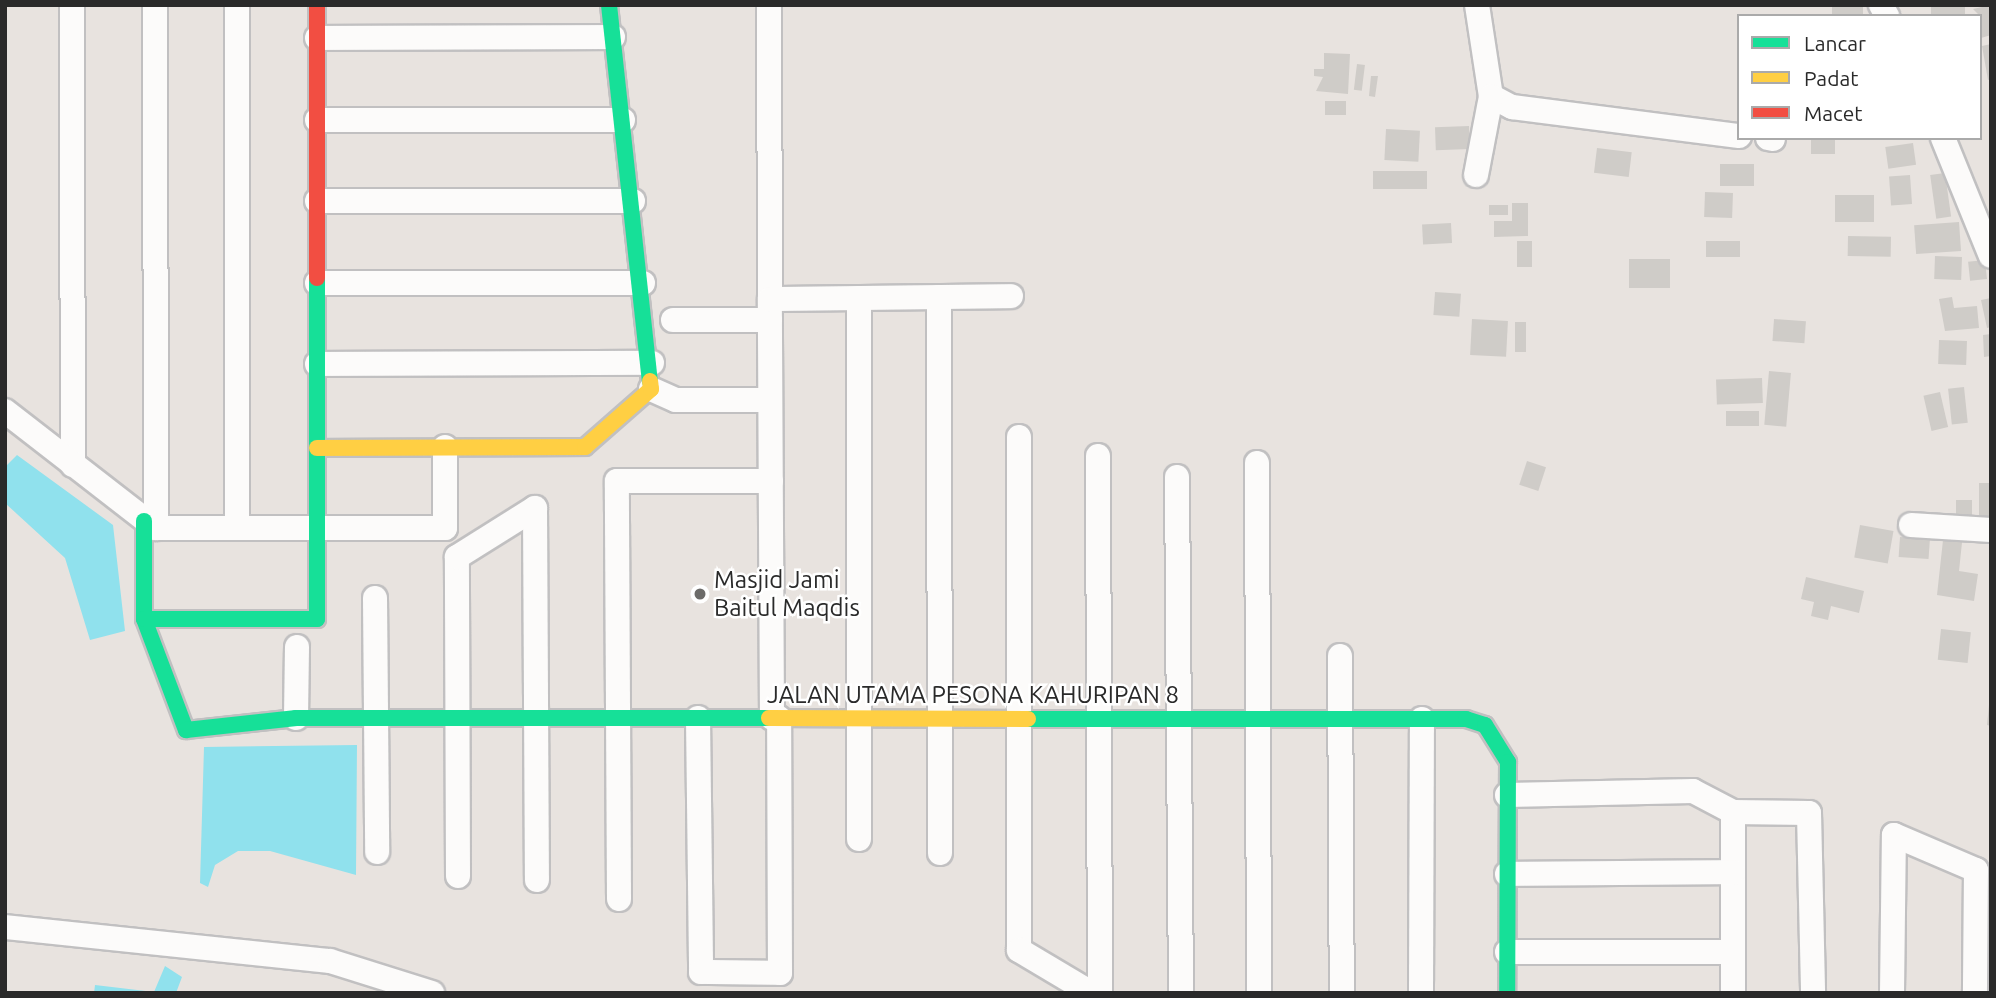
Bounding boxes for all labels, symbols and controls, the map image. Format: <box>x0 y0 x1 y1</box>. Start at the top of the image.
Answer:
legend <box>1737 14 1982 140</box>
text: Lancar <box>1804 31 1866 55</box>
text: Padat <box>1804 66 1859 90</box>
text: Macet <box>1804 101 1863 125</box>
place label: Masjid Jami Baitul Maqdis <box>714 566 860 622</box>
marker: Masjid Jami Baitul Maqdis <box>692 586 708 602</box>
street label: JALAN UTAMA PESONA KAHURIPAN 8 <box>767 681 1179 709</box>

